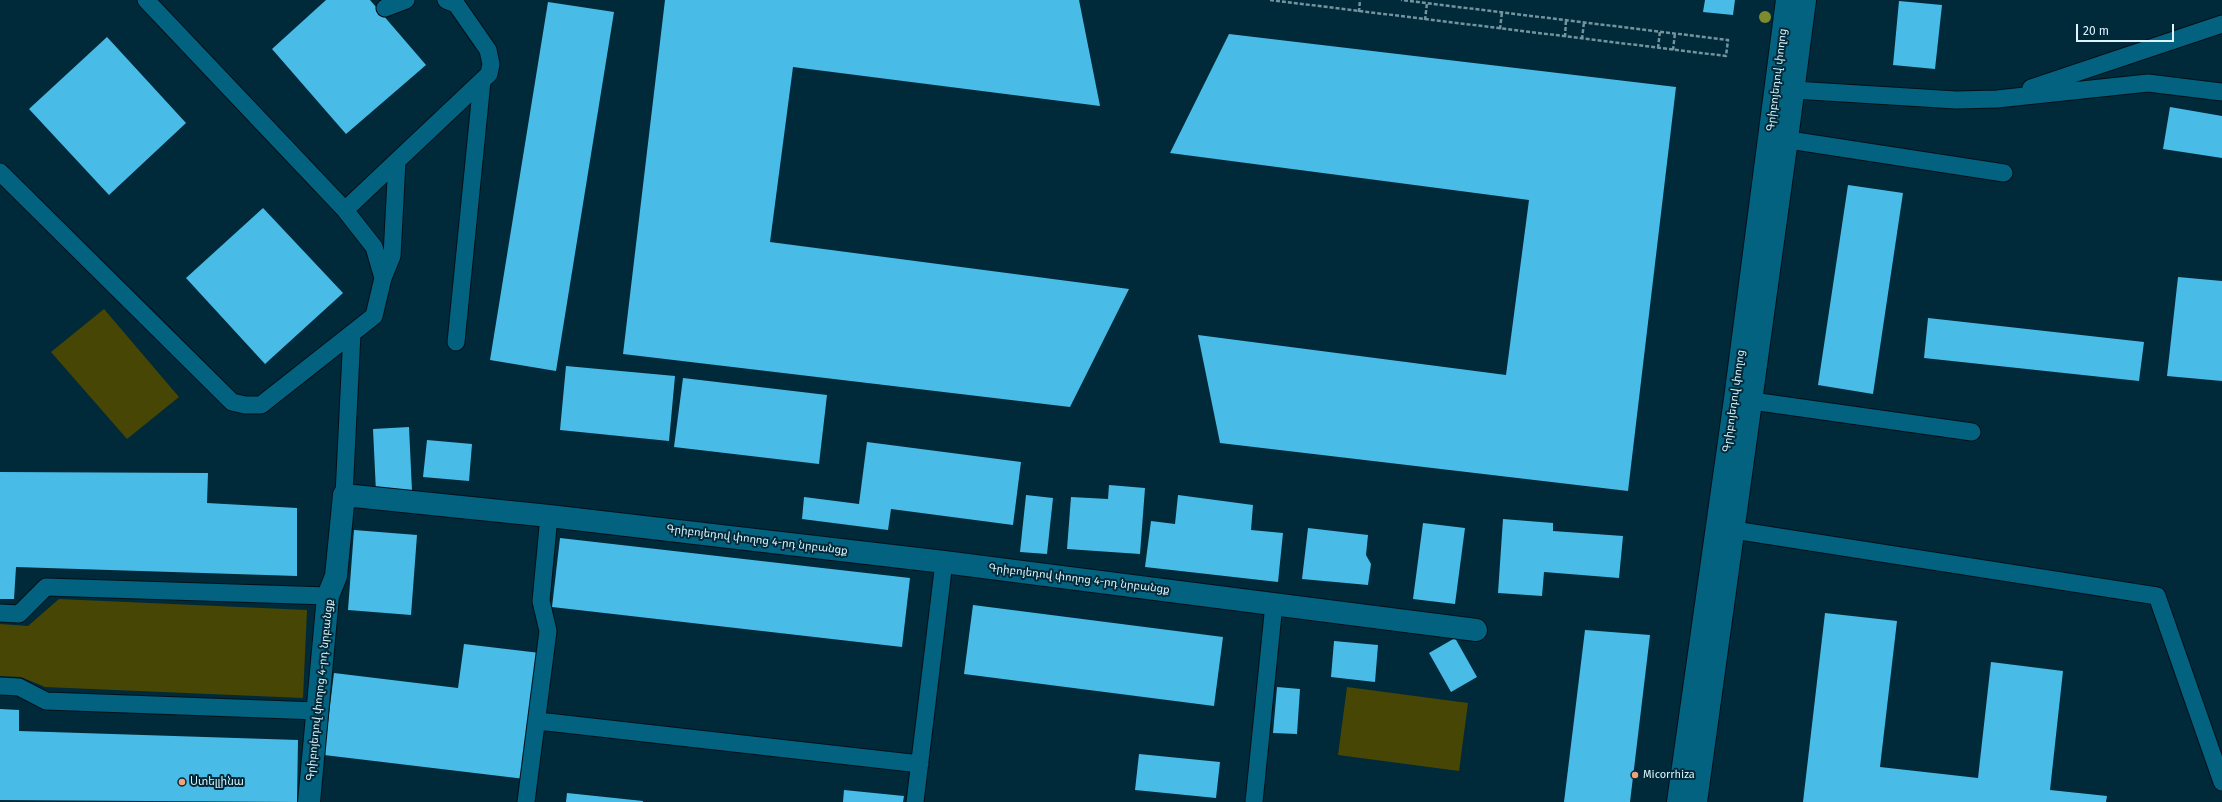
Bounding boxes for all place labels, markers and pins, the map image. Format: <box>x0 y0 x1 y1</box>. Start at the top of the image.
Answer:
place label: Micorrhiza <box>1643 768 1695 782</box>
marker: Micorrhiza <box>1630 770 1640 780</box>
place label: Ստելլինա <box>190 775 244 789</box>
marker: Ստելլինա <box>177 777 187 787</box>

